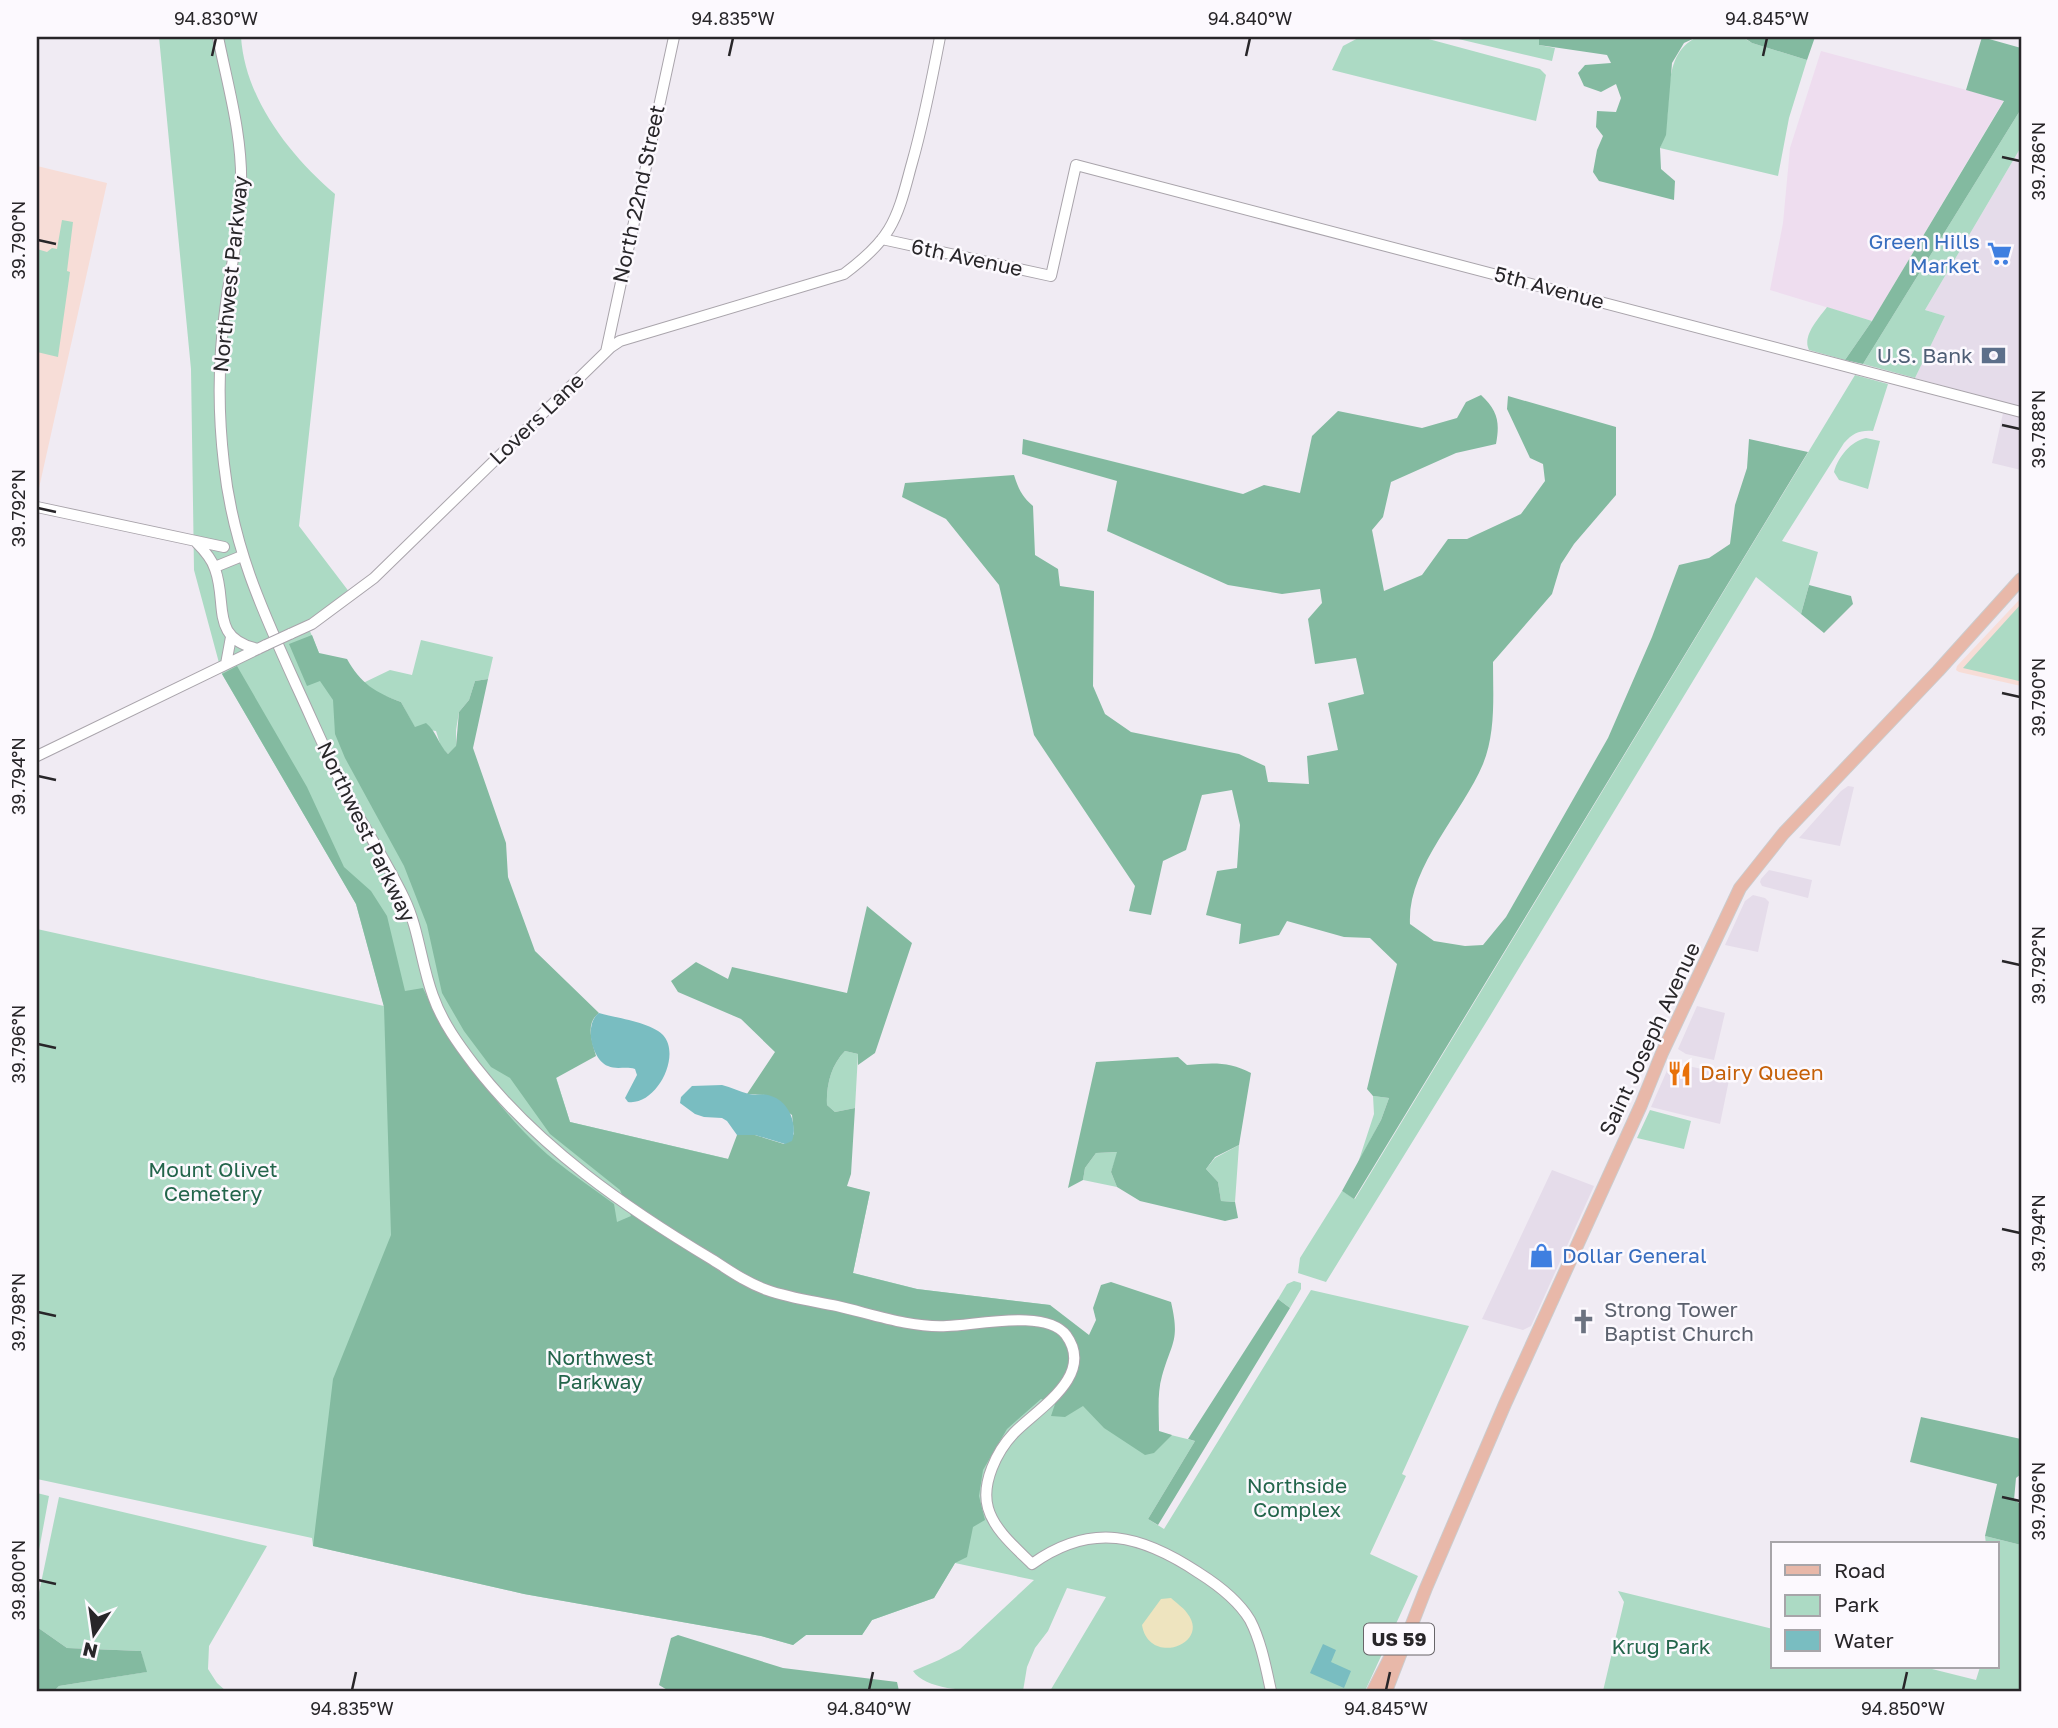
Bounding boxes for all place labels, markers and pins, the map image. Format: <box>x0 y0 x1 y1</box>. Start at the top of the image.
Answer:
place label: Green Hills Market <box>1869 228 1980 278</box>
supermarket icon: Green Hills Market <box>1986 240 2014 268</box>
place label: U.S. Bank <box>1877 342 1973 368</box>
bank icon: U.S. Bank <box>1979 342 2007 370</box>
restaurant icon: Dairy Queen <box>1666 1059 1694 1087</box>
place label: Dairy Queen <box>1700 1059 1824 1085</box>
shop icon: Dollar General <box>1528 1242 1556 1270</box>
place label: Dollar General <box>1562 1242 1707 1268</box>
place label: Strong Tower Baptist Church <box>1604 1296 1754 1346</box>
church icon: Strong Tower Baptist Church <box>1570 1308 1598 1336</box>

